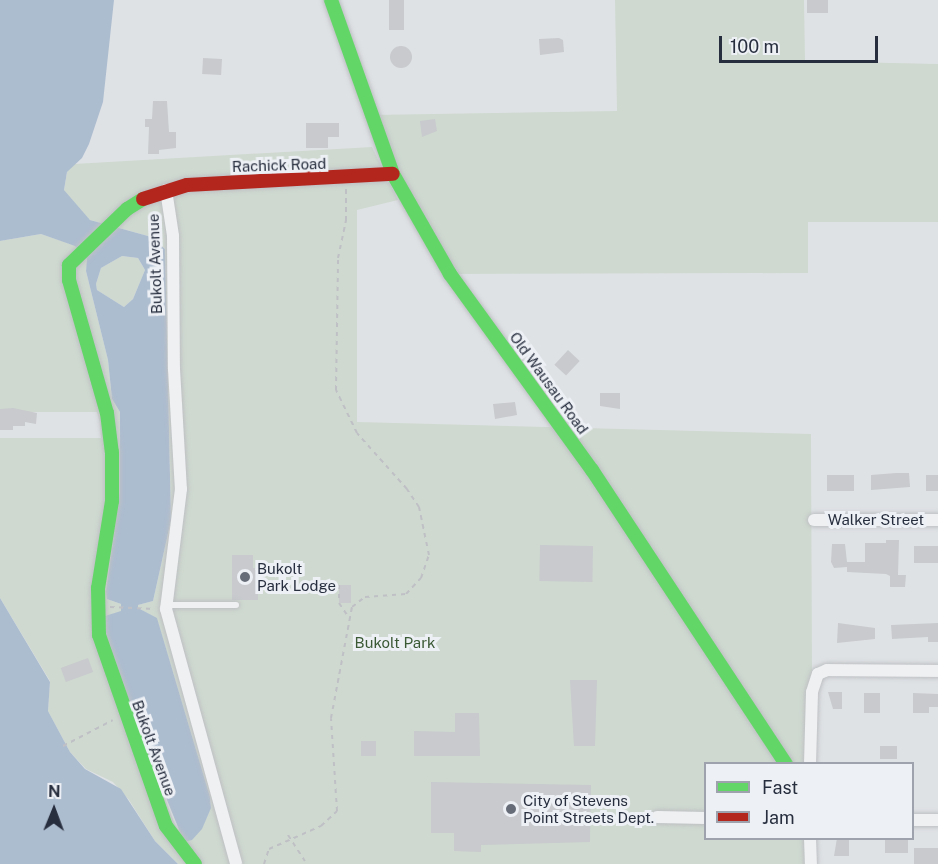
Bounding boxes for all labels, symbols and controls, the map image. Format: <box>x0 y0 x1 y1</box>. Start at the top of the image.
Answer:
scale bar <box>722 24 881 62</box>
text: 100 m <box>730 36 779 57</box>
street label: Rachick Road <box>232 154 326 176</box>
street label: Bukolt Avenue <box>144 214 166 314</box>
street label: Old Wausau Road <box>506 328 592 438</box>
street label: Walker Street <box>828 511 924 529</box>
place label: Bukolt Park Lodge <box>257 559 336 594</box>
marker: Bukolt Park Lodge <box>238 570 252 584</box>
park label: Bukolt Park <box>355 634 435 652</box>
street label: Bukolt Avenue <box>128 698 180 798</box>
legend <box>704 762 914 840</box>
text: Fast <box>762 777 798 798</box>
north arrow <box>24 780 84 840</box>
text: N <box>48 782 61 801</box>
place label: City of Stevens Point Streets Dept. <box>523 791 654 826</box>
marker: City of Stevens Point Streets Dept. <box>504 802 518 816</box>
text: Jam <box>762 807 795 828</box>

